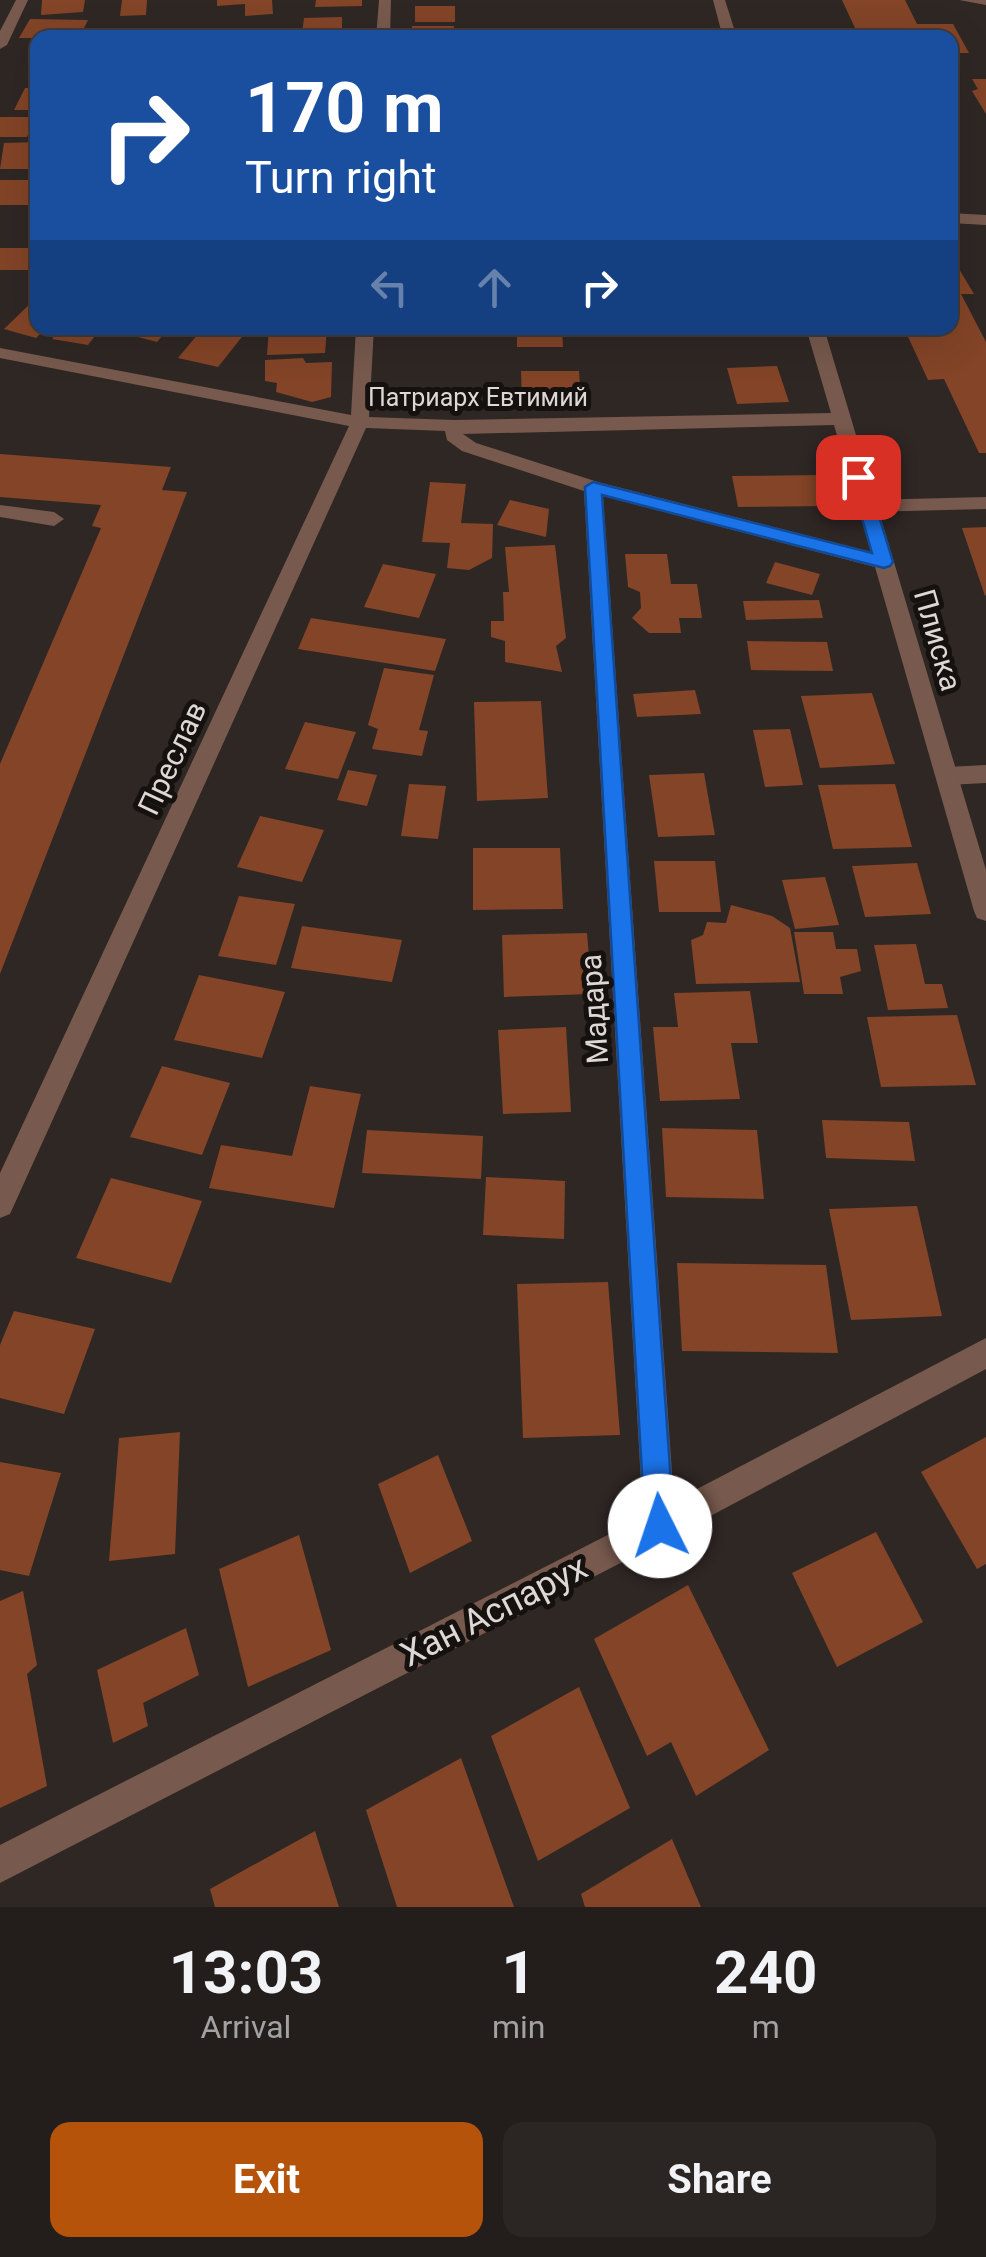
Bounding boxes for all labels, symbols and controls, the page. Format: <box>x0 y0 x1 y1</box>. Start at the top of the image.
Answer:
text: 170 m <box>245 67 444 149</box>
icon: right <box>80 70 210 200</box>
text: Turn right <box>245 151 437 204</box>
icon: left <box>362 260 417 315</box>
icon: ahead <box>467 260 522 315</box>
icon: right <box>572 260 627 315</box>
street label: Патриарх Евтимий <box>368 383 588 412</box>
pin <box>816 435 901 520</box>
icon: arrive <box>831 450 886 505</box>
street label: Плиска <box>907 585 969 695</box>
street label: Преслав <box>131 696 213 820</box>
street label: Мадара <box>573 953 615 1065</box>
position arrow <box>608 1474 712 1578</box>
street label: Хан Аспарух <box>394 1547 594 1675</box>
text: 13:03 <box>169 1937 323 2008</box>
text: 1 <box>501 1937 536 2008</box>
text: 240 <box>714 1937 817 2008</box>
text: Arrival <box>201 2008 291 2046</box>
text: min <box>492 2008 545 2046</box>
text: m <box>752 2008 780 2046</box>
button: Exit <box>50 2122 483 2237</box>
button: Share <box>503 2122 936 2237</box>

